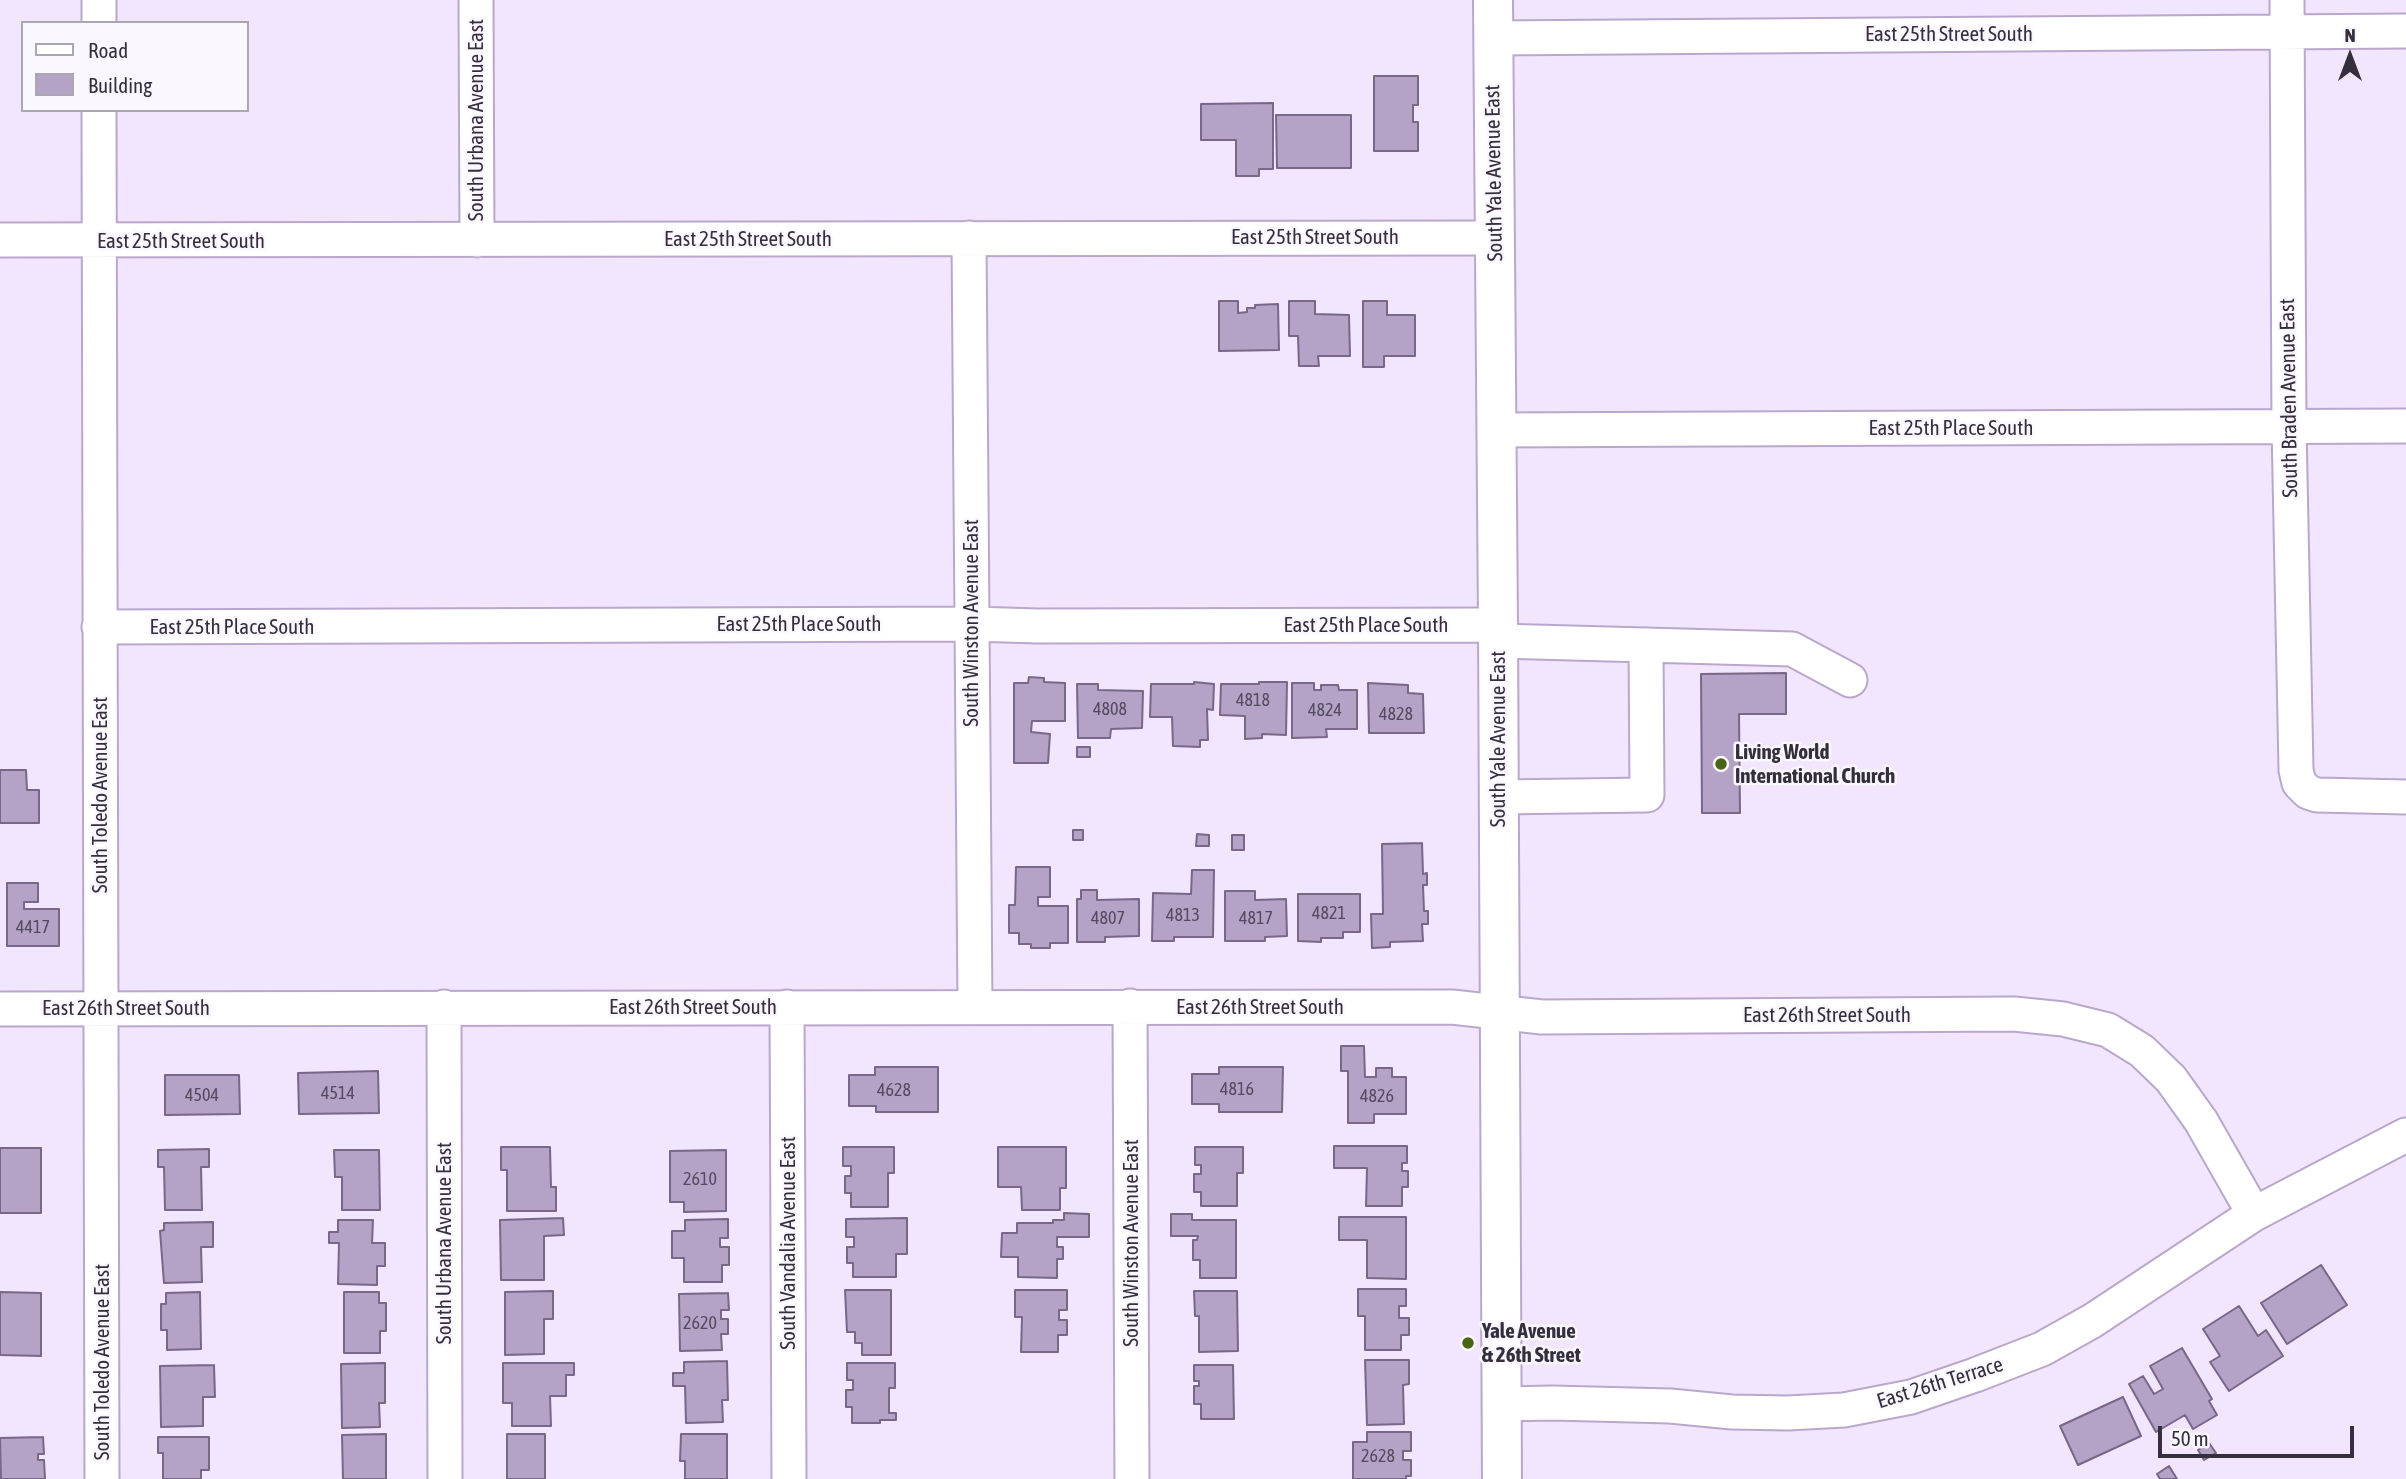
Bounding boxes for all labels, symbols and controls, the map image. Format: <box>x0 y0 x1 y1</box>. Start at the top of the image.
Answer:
street label: South Urbana Avenue East <box>463 19 489 221</box>
legend <box>21 21 248 112</box>
street label: East 25th Street South <box>1865 21 2033 47</box>
north arrow <box>2315 21 2385 91</box>
text: N <box>2344 24 2356 46</box>
text: Road <box>88 38 128 62</box>
text: Building <box>88 73 152 97</box>
street label: South Yale Avenue East <box>1480 84 1508 262</box>
street label: East 25th Street South <box>1231 224 1399 250</box>
street label: East 25th Street South <box>664 226 832 252</box>
street label: East 25th Street South <box>97 228 265 254</box>
street label: South Braden Avenue East <box>2275 298 2303 498</box>
street label: East 25th Place South <box>1869 415 2033 441</box>
street label: South Winston Avenue East <box>958 519 984 727</box>
street label: East 25th Place South <box>717 611 881 637</box>
street label: East 25th Place South <box>1284 612 1448 638</box>
street label: East 25th Place South <box>150 614 314 640</box>
street label: South Yale Avenue East <box>1485 651 1511 827</box>
house number: 4818 <box>1236 689 1270 711</box>
street label: South Toledo Avenue East <box>87 697 113 893</box>
house number: 4808 <box>1093 698 1127 720</box>
house number: 4824 <box>1308 699 1342 721</box>
house number: 4828 <box>1379 703 1413 725</box>
place label: Living World International Church <box>1735 739 1895 789</box>
marker: Living World International Church <box>1713 756 1729 772</box>
house number: 4821 <box>1312 902 1346 924</box>
house number: 4813 <box>1166 904 1200 926</box>
house number: 4807 <box>1091 907 1125 929</box>
house number: 4817 <box>1239 907 1273 929</box>
house number: 4417 <box>16 916 50 938</box>
street label: East 26th Street South <box>609 994 777 1020</box>
street label: East 26th Street South <box>1176 994 1344 1020</box>
street label: East 26th Street South <box>42 995 210 1021</box>
street label: East 26th Street South <box>1743 1002 1911 1028</box>
house number: 4816 <box>1220 1078 1254 1100</box>
house number: 4628 <box>877 1079 911 1101</box>
house number: 4514 <box>321 1082 355 1104</box>
house number: 4504 <box>185 1084 219 1106</box>
house number: 4826 <box>1360 1085 1394 1107</box>
street label: South Vandalia Avenue East <box>775 1136 801 1350</box>
street label: South Winston Avenue East <box>1118 1139 1144 1347</box>
street label: South Urbana Avenue East <box>431 1142 457 1344</box>
house number: 2610 <box>683 1168 717 1190</box>
street label: South Toledo Avenue East <box>89 1264 115 1460</box>
house number: 2620 <box>683 1312 717 1334</box>
place label: Yale Avenue & 26th Street <box>1482 1318 1581 1368</box>
marker: Yale Avenue & 26th Street <box>1460 1335 1476 1351</box>
street label: East 26th Terrace <box>1874 1352 2006 1414</box>
scale bar <box>2161 1412 2357 1456</box>
text: 50 m <box>2171 1426 2209 1450</box>
house number: 2628 <box>1361 1445 1395 1467</box>

